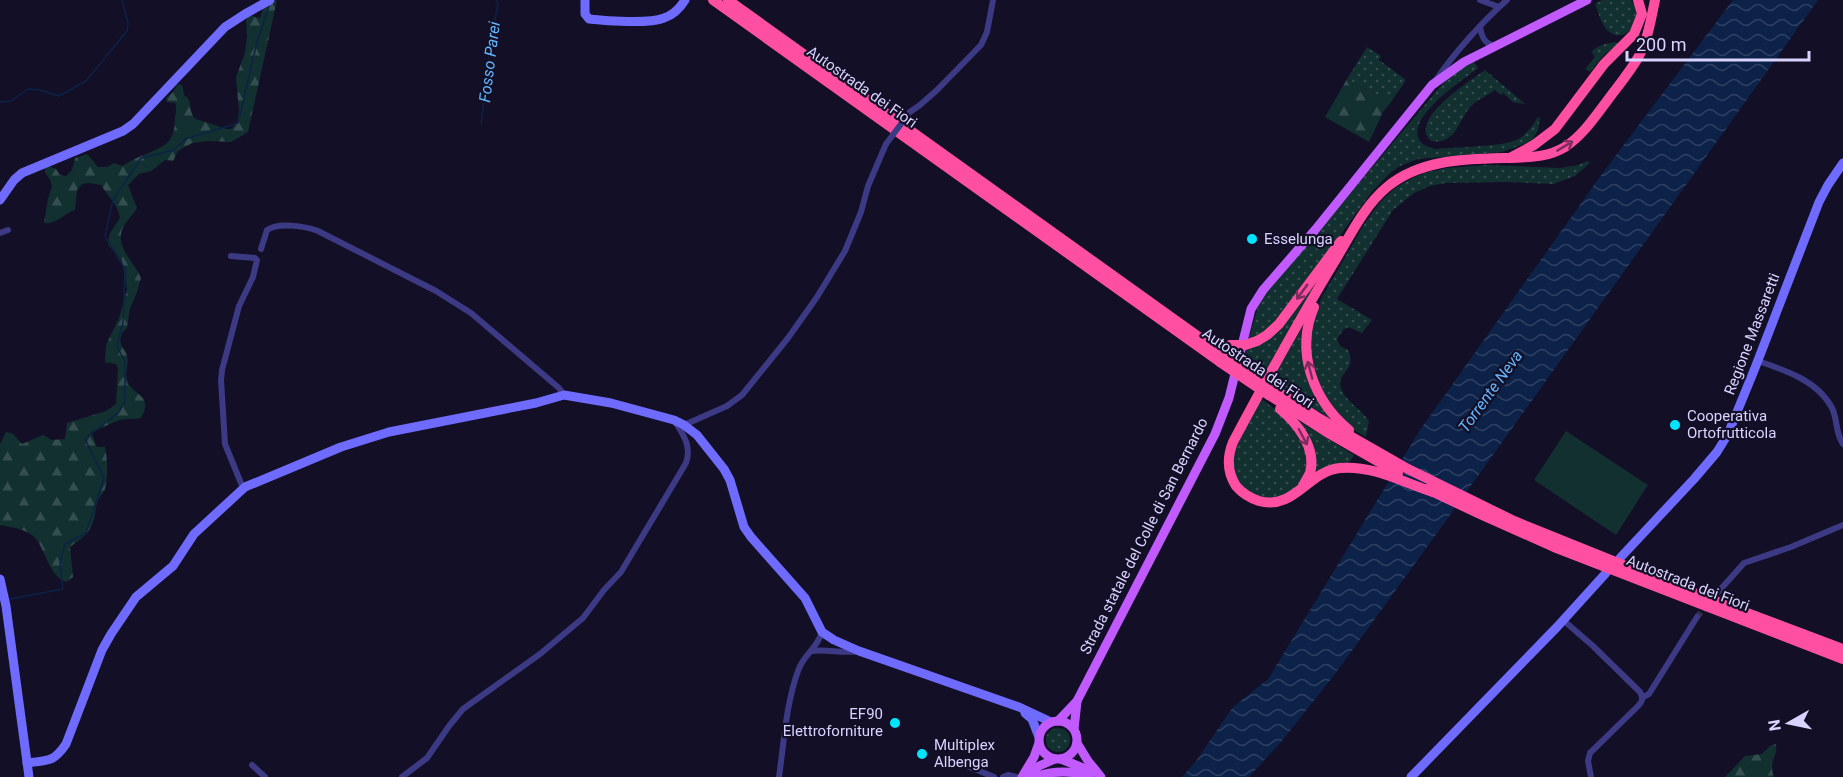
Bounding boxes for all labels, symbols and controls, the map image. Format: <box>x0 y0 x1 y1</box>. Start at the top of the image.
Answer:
water label: Fosso Parei <box>475 20 504 104</box>
scale bar <box>1627 24 1808 62</box>
text: 200 m <box>1636 34 1687 55</box>
street label: Autostrada dei Fiori <box>803 42 921 132</box>
one-way arrow <box>1556 139 1573 151</box>
place label: Esselunga <box>1264 230 1333 248</box>
marker: Esselunga <box>1245 232 1259 246</box>
street label: Regione Massaretti <box>1720 271 1784 397</box>
one-way arrow <box>1296 284 1308 300</box>
street label: Autostrada dei Fiori <box>1199 324 1317 412</box>
water label: Torrente Neva <box>1454 347 1527 436</box>
one-way arrow <box>1304 360 1315 379</box>
place label: Cooperativa Ortofrutticola <box>1687 407 1776 442</box>
street label: Strada statale del Colle di San Bernardo <box>1076 415 1212 657</box>
marker: Cooperativa Ortofrutticola <box>1668 418 1682 432</box>
one-way arrow <box>1298 428 1309 446</box>
street label: Autostrada dei Fiori <box>1624 551 1752 615</box>
north arrow <box>1759 693 1819 753</box>
place label: EF90 Elettroforniture <box>783 705 883 740</box>
marker: EF90 Elettroforniture <box>888 716 902 730</box>
text: N <box>1764 718 1785 732</box>
place label: Multiplex Albenga <box>934 736 996 771</box>
marker: Multiplex Albenga <box>915 747 929 761</box>

